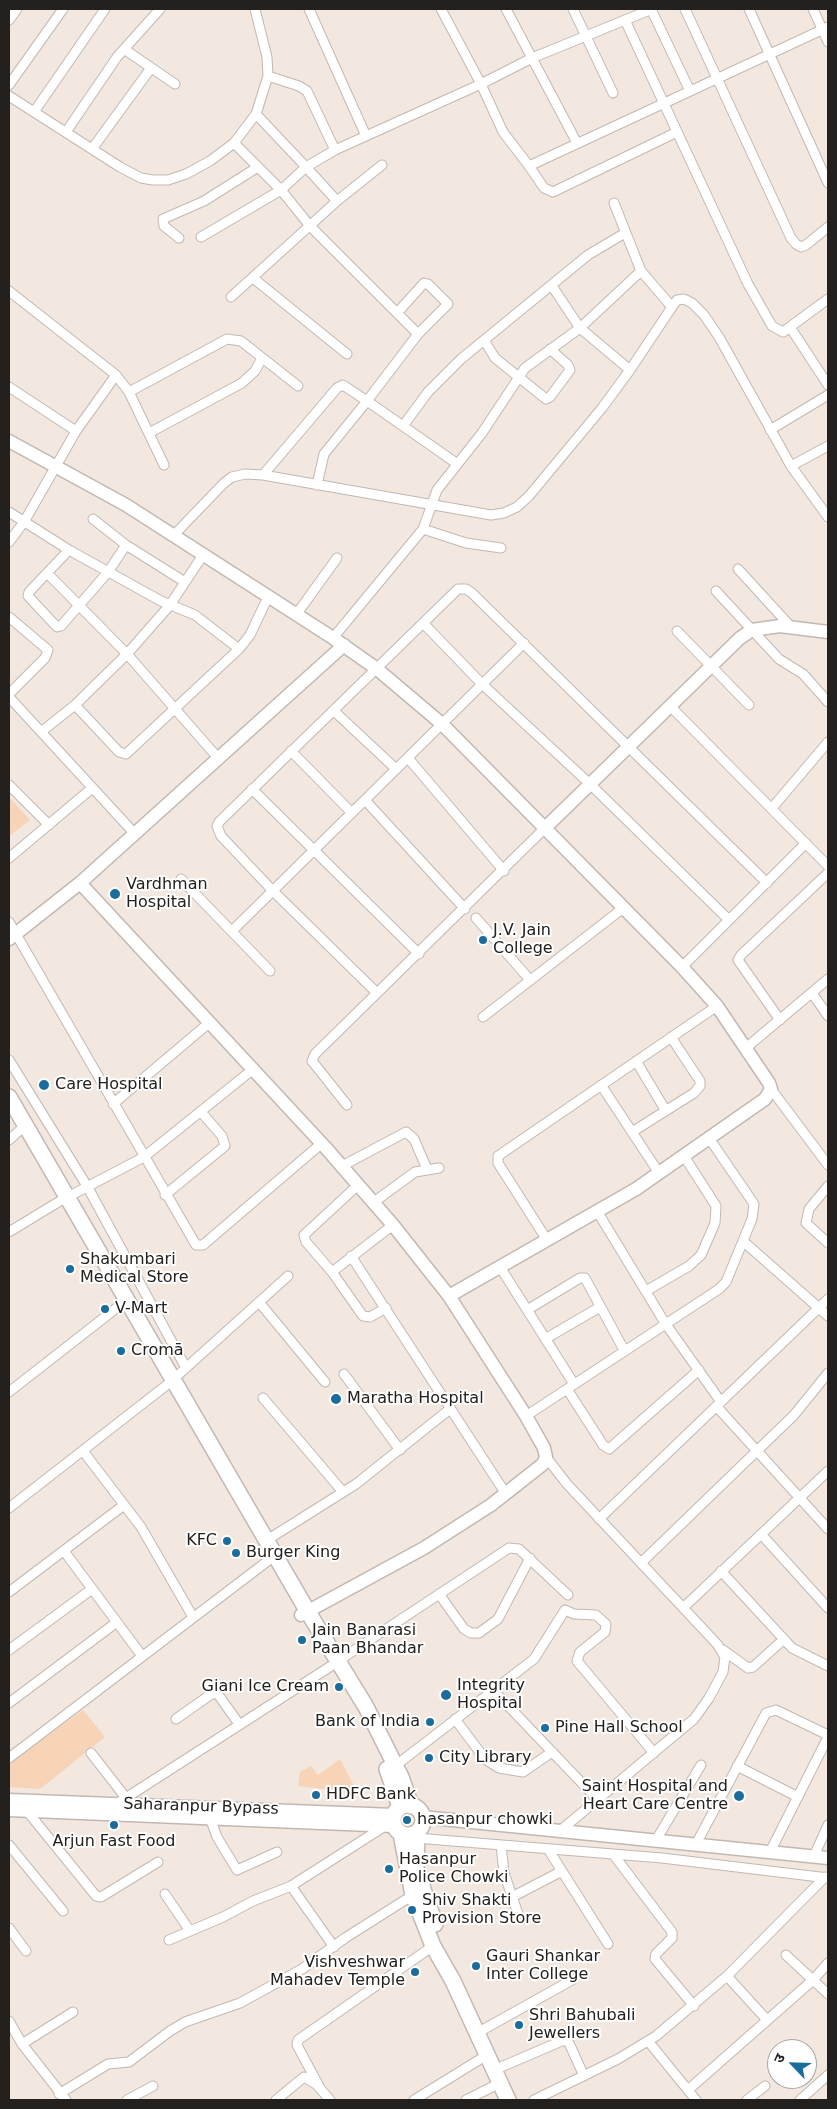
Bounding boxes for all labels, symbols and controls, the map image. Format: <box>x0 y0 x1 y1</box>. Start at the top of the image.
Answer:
place label: Vardhman Hospital <box>126 875 208 913</box>
marker: Vardhman Hospital <box>108 887 122 901</box>
place label: J.V. Jain College <box>493 921 553 959</box>
marker: J.V. Jain College <box>477 934 489 946</box>
place label: Care Hospital <box>55 1075 162 1095</box>
marker: Care Hospital <box>37 1078 51 1092</box>
place label: Shakumbari Medical Store <box>80 1250 189 1288</box>
marker: Shakumbari Medical Store <box>64 1263 76 1275</box>
place label: V-Mart <box>115 1299 167 1319</box>
marker: V-Mart <box>99 1303 111 1315</box>
place label: Cromā <box>131 1341 184 1361</box>
marker: Cromā <box>115 1345 127 1357</box>
place label: Maratha Hospital <box>347 1389 484 1409</box>
marker: Maratha Hospital <box>329 1392 343 1406</box>
place label: KFC <box>186 1531 217 1551</box>
marker: KFC <box>221 1535 233 1547</box>
place label: Burger King <box>246 1543 340 1563</box>
marker: Burger King <box>230 1547 242 1559</box>
place label: Jain Banarasi Paan Bhandar <box>312 1621 423 1659</box>
marker: Jain Banarasi Paan Bhandar <box>296 1634 308 1646</box>
place label: Integrity Hospital <box>457 1676 525 1714</box>
place label: Giani Ice Cream <box>202 1677 329 1697</box>
marker: Giani Ice Cream <box>333 1681 345 1693</box>
marker: Integrity Hospital <box>439 1688 453 1702</box>
place label: Bank of India <box>315 1712 420 1732</box>
marker: Bank of India <box>424 1716 436 1728</box>
place label: Pine Hall School <box>555 1718 683 1738</box>
marker: Pine Hall School <box>539 1722 551 1734</box>
place label: City Library <box>439 1748 531 1768</box>
marker: City Library <box>423 1752 435 1764</box>
place label: Saint Hospital and Heart Care Centre <box>582 1777 728 1815</box>
place label: HDFC Bank <box>326 1785 416 1805</box>
marker: HDFC Bank <box>310 1789 322 1801</box>
marker: Saint Hospital and Heart Care Centre <box>732 1789 746 1803</box>
street label: Saharanpur Bypass <box>123 1795 279 1819</box>
place label: hasanpur chowki <box>417 1810 553 1830</box>
marker: hasanpur chowki <box>401 1814 413 1826</box>
marker: Arjun Fast Food <box>108 1819 120 1831</box>
place label: Arjun Fast Food <box>53 1832 175 1852</box>
place label: Hasanpur Police Chowki <box>399 1850 508 1888</box>
marker: Hasanpur Police Chowki <box>383 1863 395 1875</box>
place label: Shiv Shakti Provision Store <box>422 1891 541 1929</box>
marker: Shiv Shakti Provision Store <box>406 1904 418 1916</box>
place label: Gauri Shankar Inter College <box>486 1947 600 1985</box>
place label: Vishveshwar Mahadev Temple <box>270 1953 405 1991</box>
marker: Gauri Shankar Inter College <box>470 1960 482 1972</box>
marker: Vishveshwar Mahadev Temple <box>409 1966 421 1978</box>
place label: Shri Bahubali Jewellers <box>529 2006 635 2044</box>
marker: Shri Bahubali Jewellers <box>513 2019 525 2031</box>
north arrow <box>767 2039 817 2089</box>
text: उ <box>770 2051 788 2065</box>

